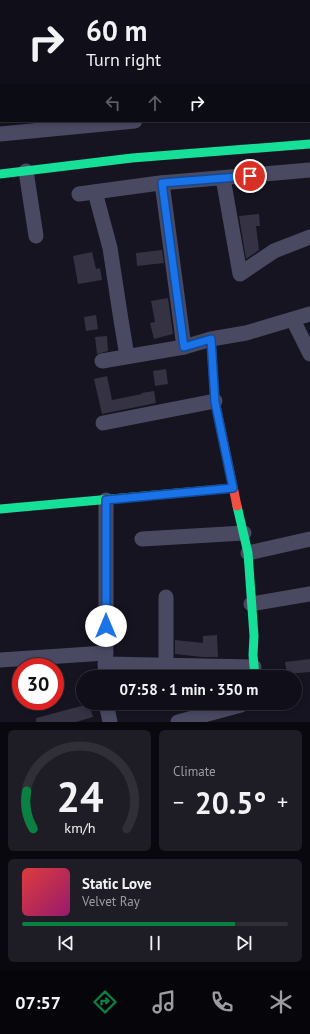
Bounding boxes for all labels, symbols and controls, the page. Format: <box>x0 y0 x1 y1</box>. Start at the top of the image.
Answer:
text: 60 m <box>86 12 147 49</box>
icon: right <box>20 16 72 68</box>
text: Turn right <box>86 48 161 71</box>
icon: left <box>102 92 124 114</box>
icon: ahead <box>144 92 166 114</box>
icon: right <box>186 92 208 114</box>
pin <box>233 159 267 193</box>
icon: arrive <box>239 165 261 187</box>
position arrow <box>85 605 127 647</box>
speed limit sign: 30 <box>12 658 64 710</box>
text: 07:58 · 1 min · 350 m <box>120 680 258 699</box>
text: Climate <box>173 763 216 780</box>
text: 24 <box>56 769 103 822</box>
text: 20.5° <box>195 783 266 822</box>
text: − <box>173 788 184 816</box>
text: + <box>277 788 288 816</box>
text: km/h <box>64 817 95 836</box>
text: Static Love <box>82 874 152 893</box>
text: Velvet Ray <box>82 893 140 910</box>
icon: previous <box>55 932 77 954</box>
icon: pause <box>144 932 166 954</box>
icon: next <box>233 932 255 954</box>
icon: directions <box>91 988 119 1016</box>
icon: music <box>150 988 178 1016</box>
icon: phone <box>208 988 236 1016</box>
icon: climate <box>267 988 295 1016</box>
text: 07:57 <box>15 991 61 1014</box>

